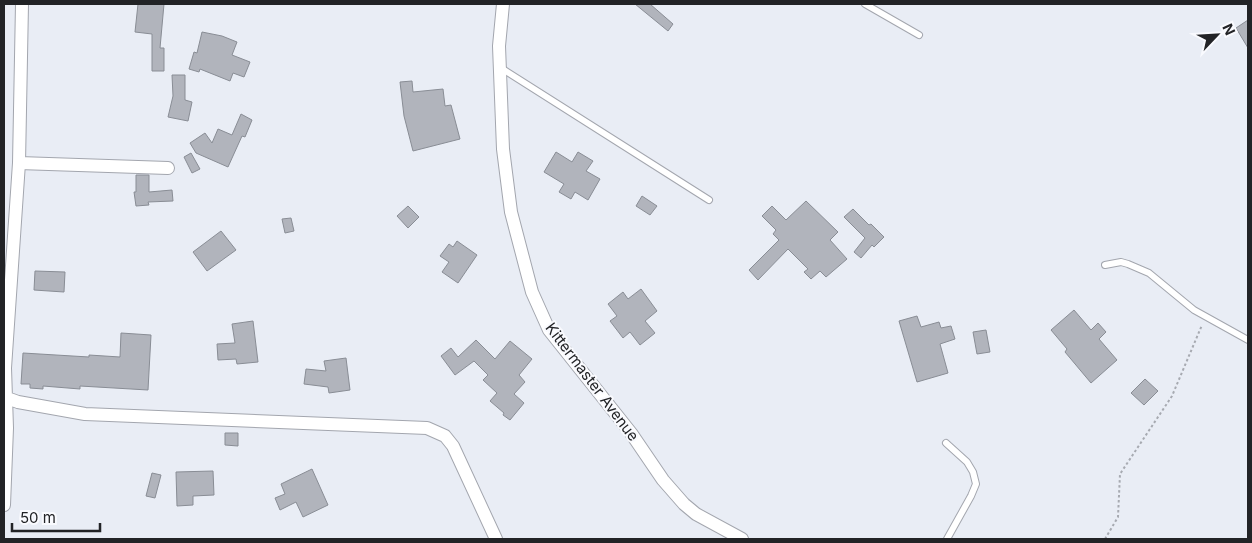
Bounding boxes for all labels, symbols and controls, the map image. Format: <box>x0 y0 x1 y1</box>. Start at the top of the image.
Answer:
north arrow <box>1192 10 1242 60</box>
text: N <box>1219 21 1239 38</box>
street label: Kittermaster Avenue <box>542 319 643 445</box>
scale bar <box>12 500 100 532</box>
text: 50 m <box>20 508 56 527</box>

